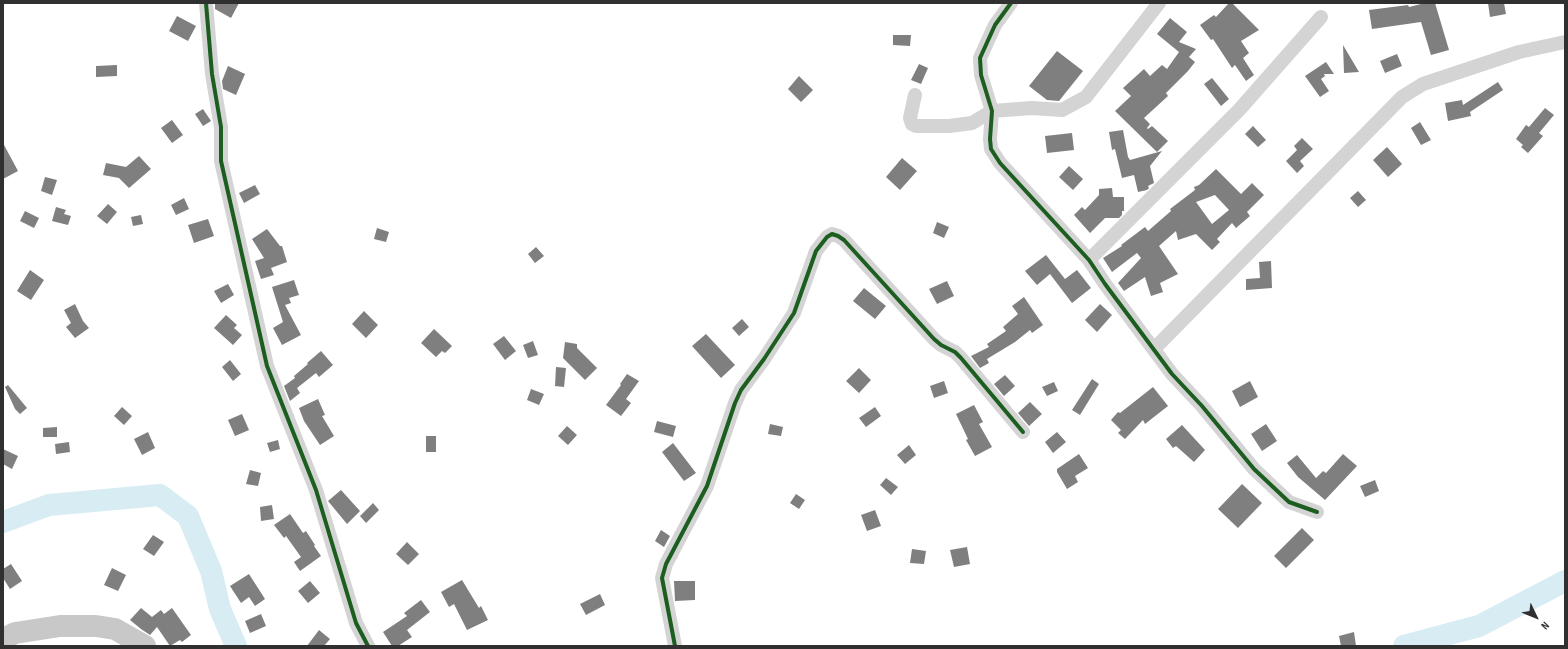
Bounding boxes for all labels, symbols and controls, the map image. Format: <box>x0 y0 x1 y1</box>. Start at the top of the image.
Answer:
north arrow <box>1516 597 1556 637</box>
text: N <box>1538 619 1552 632</box>

